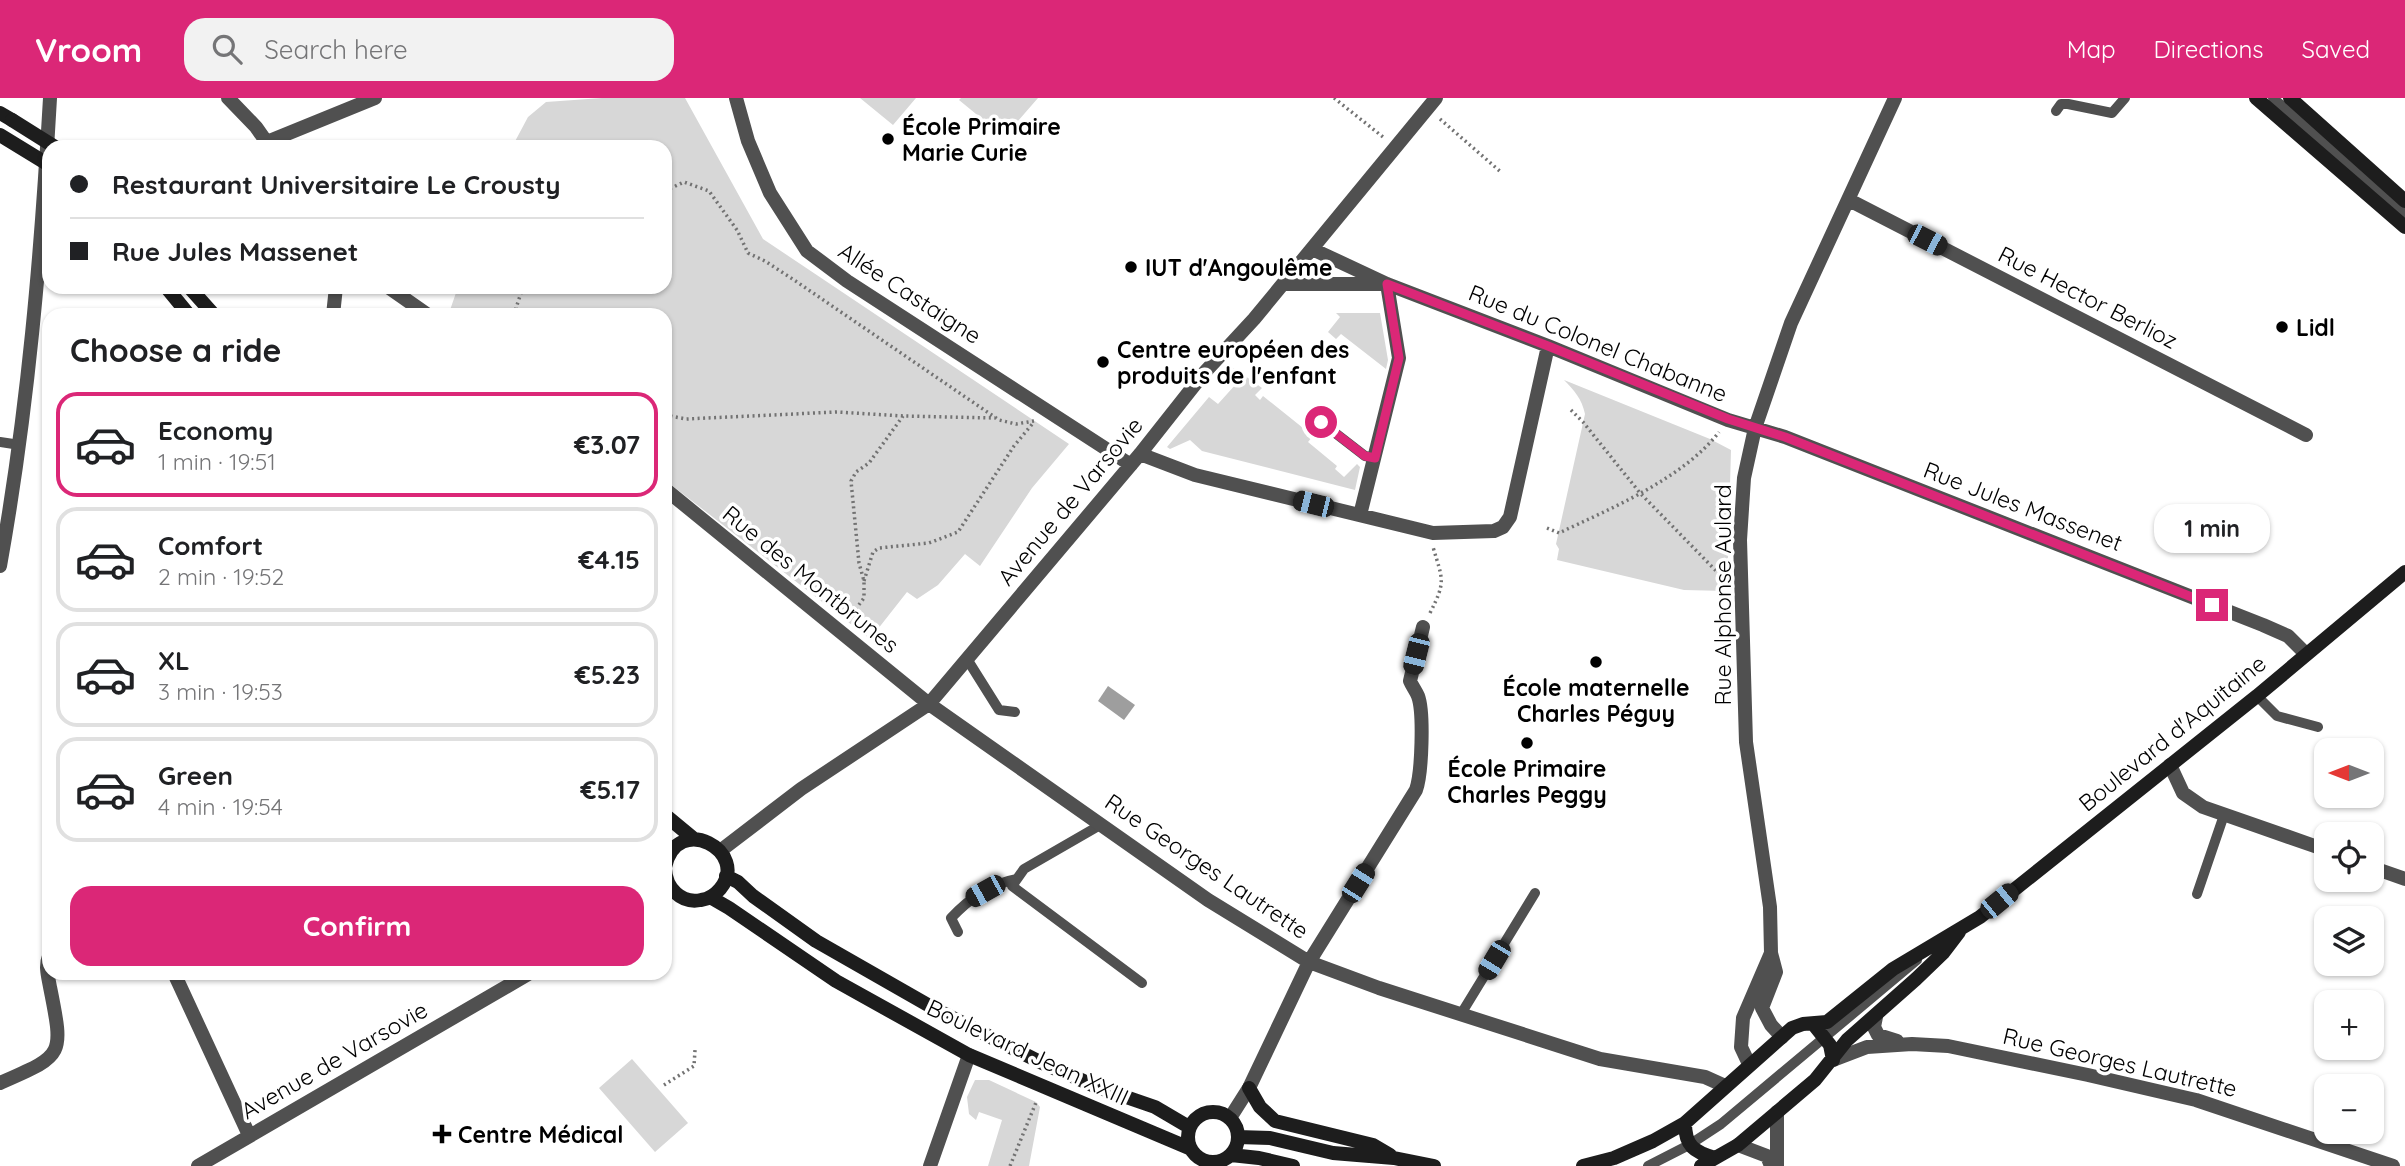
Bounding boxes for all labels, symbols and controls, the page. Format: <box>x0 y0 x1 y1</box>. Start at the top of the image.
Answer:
search box <box>184 18 674 81</box>
text: Vroom <box>35 29 142 70</box>
icon: search <box>208 30 246 68</box>
text: Search here <box>264 33 408 66</box>
text: Map <box>2067 34 2116 64</box>
text: Directions <box>2154 34 2264 64</box>
text: Saved <box>2302 34 2370 64</box>
place label: École Primaire Marie Curie <box>902 112 1061 167</box>
marker: École Primaire Marie Curie <box>880 131 896 147</box>
text: Restaurant Universitaire Le Crousty <box>112 168 561 201</box>
car <box>1904 221 1951 259</box>
text: Rue Jules Massenet <box>112 235 359 268</box>
street label: Allée Castaigne <box>833 236 987 350</box>
street label: Rue Hector Berlioz <box>1993 239 2183 355</box>
place label: IUT d'Angoulême <box>1145 253 1333 282</box>
marker: IUT d'Angoulême <box>1123 259 1139 275</box>
street label: Rue du Colonel Chabanne <box>1464 278 1732 408</box>
place label: Lidl <box>2296 313 2335 342</box>
marker: Lidl <box>2274 319 2290 335</box>
text: Choose a ride <box>70 330 282 370</box>
place label: Centre européen des produits de l'enfant <box>1117 335 1349 390</box>
marker: Centre européen des produits de l'enfant <box>1095 354 1111 370</box>
route start <box>1305 406 1337 438</box>
street label: Avenue de Varsovie <box>991 411 1149 591</box>
icon: car <box>74 413 137 476</box>
text: Economy <box>158 414 273 447</box>
text: €3.07 <box>574 428 640 461</box>
text: 1 min · 19:51 <box>158 447 276 476</box>
street label: Rue Jules Massenet <box>1920 455 2127 557</box>
street label: Rue Alphonse Aulard <box>1708 484 1737 706</box>
car <box>1291 489 1336 519</box>
street label: Rue des Montbrunes <box>717 499 905 659</box>
callout: 1 min <box>2154 504 2270 552</box>
text: 1 min <box>2184 514 2240 543</box>
icon: car <box>74 528 137 591</box>
text: Comfort <box>158 529 263 562</box>
text: €4.15 <box>578 543 640 576</box>
text: 2 min · 19:52 <box>158 562 284 591</box>
route end <box>2196 589 2228 621</box>
car <box>1401 631 1432 677</box>
icon: car <box>74 643 137 706</box>
text: XL <box>158 644 190 677</box>
street label: Boulevard d'Aquitaine <box>2072 649 2272 817</box>
marker: École maternelle Charles Péguy <box>1588 654 1604 670</box>
text: €5.23 <box>575 658 640 691</box>
place label: École maternelle Charles Péguy <box>1503 673 1690 728</box>
text: 3 min · 19:53 <box>158 677 283 706</box>
marker: École Primaire Charles Peggy <box>1519 735 1535 751</box>
north arrow <box>2314 738 2384 808</box>
map controls <box>2314 738 2384 1144</box>
place label: École Primaire Charles Peggy <box>1447 754 1607 809</box>
icon: car <box>74 758 137 821</box>
text: Green <box>158 759 233 792</box>
text: €5.17 <box>580 773 640 806</box>
street label: Rue Georges Lautrette <box>1100 787 1314 945</box>
text: 4 min · 19:54 <box>158 792 283 821</box>
button: locate <box>2314 822 2384 892</box>
car <box>1338 860 1379 906</box>
car <box>962 872 1009 910</box>
car <box>1977 880 2022 922</box>
button: Confirm <box>70 886 644 966</box>
button: layers <box>2314 906 2384 976</box>
car <box>1475 937 1514 983</box>
button: + <box>2314 990 2384 1060</box>
street label: Boulevard Jean XXIII <box>922 993 1134 1111</box>
street label: Avenue de Varsovie <box>236 995 432 1125</box>
street label: Rue Georges Lautrette <box>2000 1021 2240 1103</box>
button: − <box>2314 1074 2384 1144</box>
place label: Centre Médical <box>458 1120 624 1149</box>
marker: Centre Médical <box>432 1124 452 1144</box>

